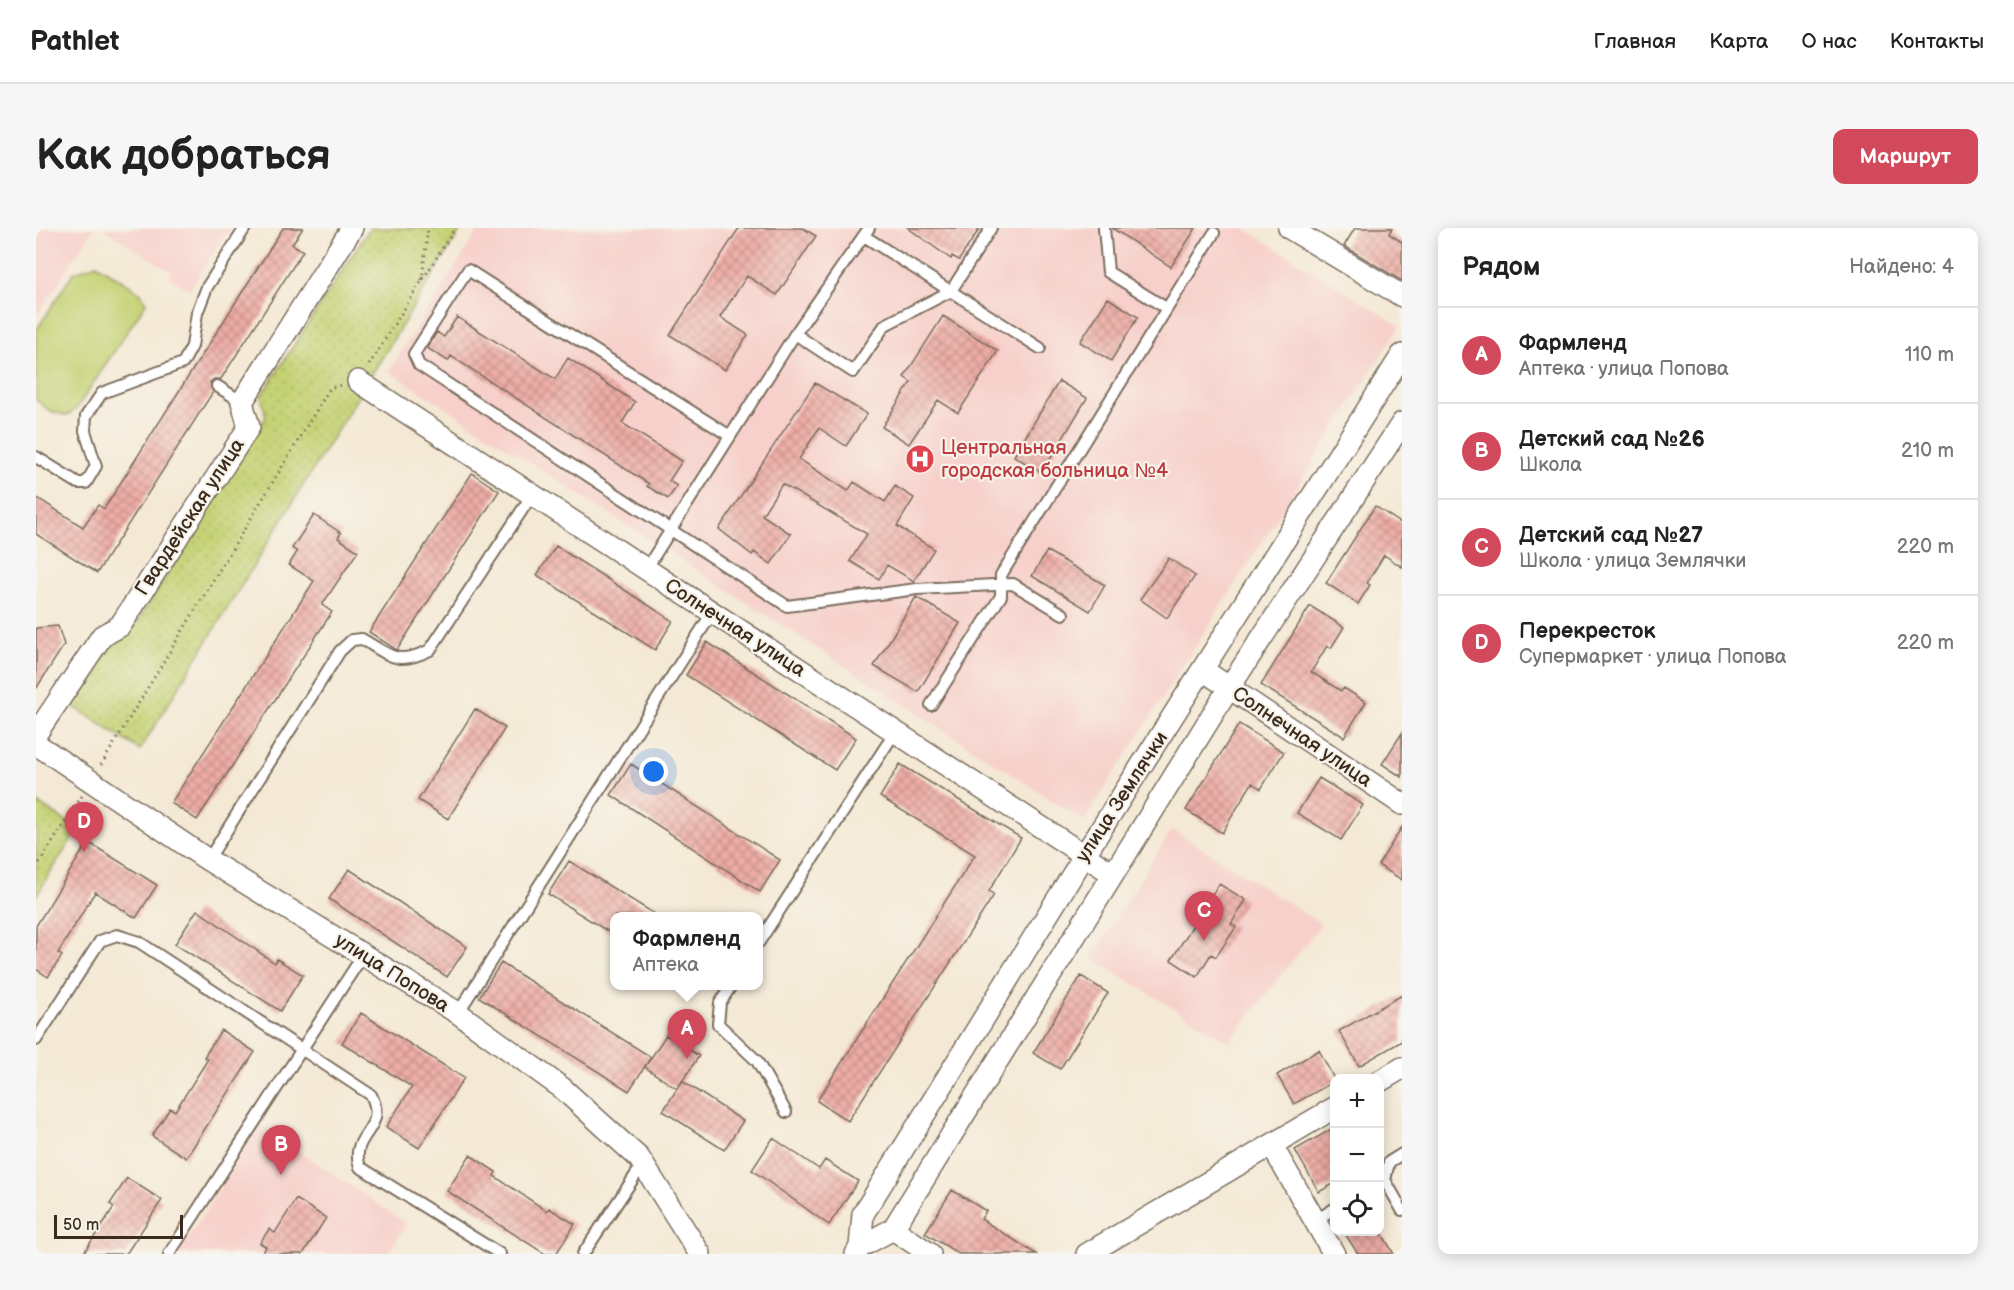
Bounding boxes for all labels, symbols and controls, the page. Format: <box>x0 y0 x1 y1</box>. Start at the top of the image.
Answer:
text: Pathlet <box>30 25 119 58</box>
text: Главная <box>1593 29 1676 54</box>
text: Карта <box>1709 29 1768 54</box>
text: О нас <box>1801 29 1857 54</box>
text: Контакты <box>1890 29 1984 54</box>
button: Маршрут <box>1833 129 1978 184</box>
text: Как добраться <box>36 131 331 182</box>
text: Рядом <box>1462 252 1540 283</box>
text: Найдено: 4 <box>1849 255 1954 279</box>
text: Фармленд <box>1519 330 1627 357</box>
text: A <box>1475 343 1488 367</box>
text: 110 m <box>1905 343 1954 367</box>
text: Аптека · улица Попова <box>1519 357 1729 381</box>
text: Детский сад №26 <box>1519 426 1705 453</box>
street label: Гвардейская улица <box>130 434 250 600</box>
place label: Центральная городская больница №4 <box>941 436 1168 483</box>
text: B <box>1474 439 1489 463</box>
text: 210 m <box>1901 439 1954 463</box>
hospital icon: Центральная городская больница №4 <box>904 443 936 475</box>
text: Школа <box>1519 453 1582 477</box>
text: Детский сад №27 <box>1519 522 1703 549</box>
text: C <box>1474 535 1489 559</box>
text: 220 m <box>1897 535 1954 559</box>
text: Школа · улица Землячки <box>1519 549 1747 573</box>
street label: Солнечная улица <box>660 574 810 683</box>
text: Перекресток <box>1519 618 1655 645</box>
text: D <box>1475 631 1488 655</box>
text: 220 m <box>1897 631 1954 655</box>
text: Супермаркет · улица Попова <box>1519 645 1787 669</box>
street label: Солнечная улица <box>1228 681 1376 793</box>
street label: улица Землячки <box>1071 727 1173 867</box>
your location <box>639 757 668 786</box>
pin: D <box>64 802 104 852</box>
pin: C <box>1184 892 1224 941</box>
popup <box>610 912 763 990</box>
text: Фармленд <box>633 926 740 953</box>
street label: улица Попова <box>330 928 454 1018</box>
text: Аптека <box>633 953 699 977</box>
pin: A <box>668 1010 706 1059</box>
map controls <box>1330 1074 1384 1236</box>
button: + <box>1330 1074 1384 1128</box>
pin: B <box>262 1126 300 1175</box>
button: − <box>1330 1128 1384 1182</box>
button: locate <box>1330 1182 1384 1236</box>
scale bar <box>54 1212 183 1240</box>
text: 50 m <box>63 1216 99 1235</box>

